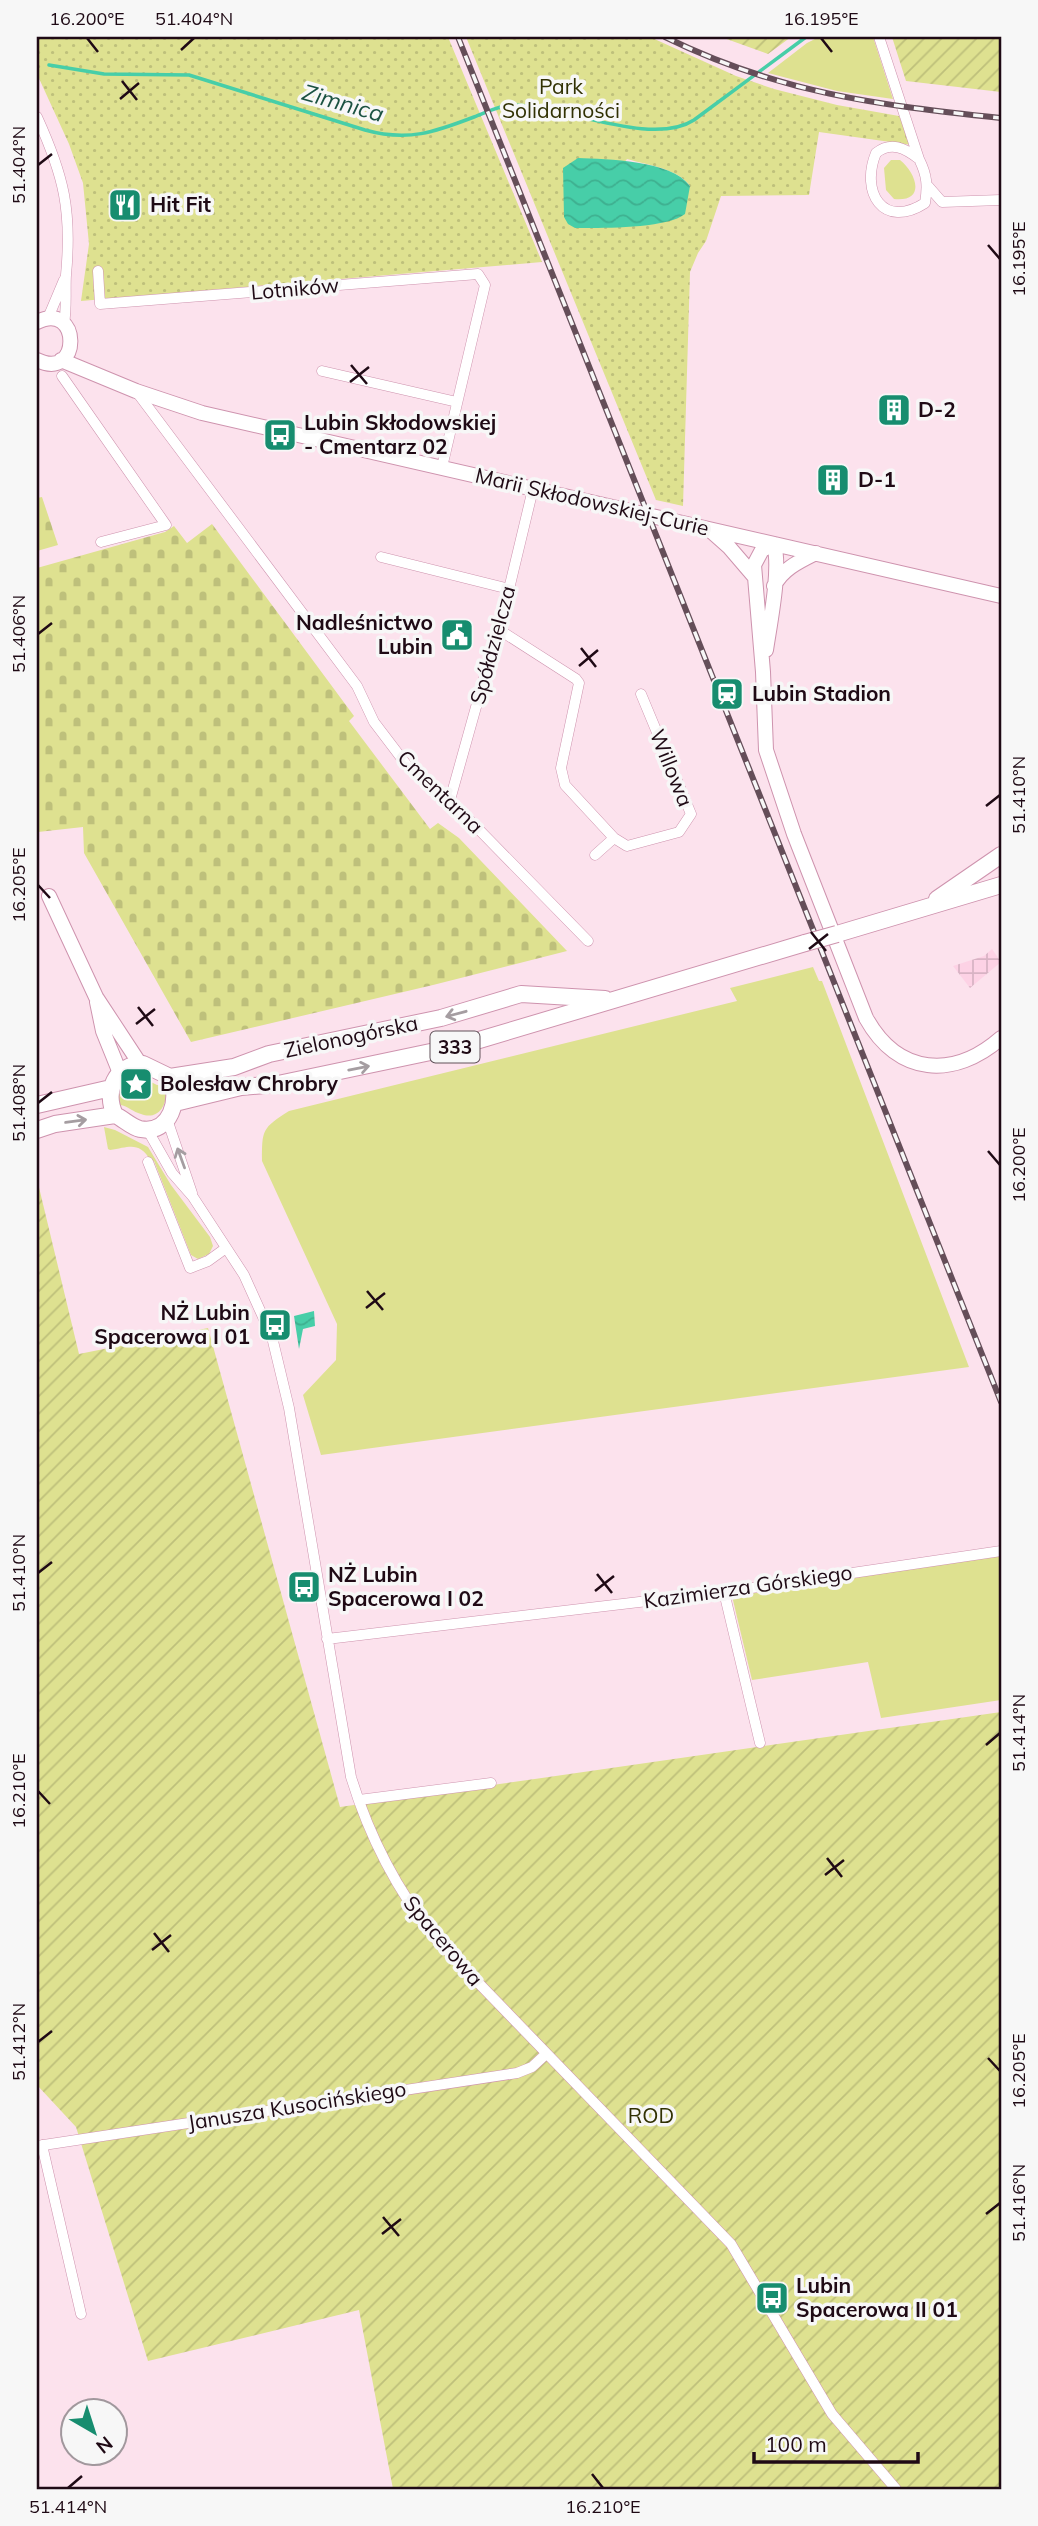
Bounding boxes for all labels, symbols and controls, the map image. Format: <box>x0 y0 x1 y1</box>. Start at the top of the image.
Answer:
text: 16.200°E <box>49 7 125 30</box>
text: 51.404°N <box>155 7 233 30</box>
text: 16.195°E <box>783 7 859 30</box>
park label: Park Solidarności <box>502 73 620 123</box>
water label: Zimnica <box>299 77 387 128</box>
text: 51.404°N <box>7 126 30 204</box>
restaurant icon: Hit Fit <box>106 186 144 224</box>
place label: Hit Fit <box>150 191 211 217</box>
text: 16.195°E <box>1007 221 1030 297</box>
street label: Lotników <box>250 271 340 305</box>
building icon: D-2 <box>875 391 913 429</box>
place label: D-2 <box>918 396 956 422</box>
place label: Lubin Skłodowskiej - Cmentarz 02 <box>304 409 496 459</box>
bus stop icon: Lubin Skłodowskiej - Cmentarz 02 <box>261 416 299 454</box>
street label: Marii Skłodowskiej-Curie <box>473 461 712 541</box>
building icon: D-1 <box>814 461 852 499</box>
place label: D-1 <box>858 466 896 492</box>
street label: Spółdzielcza <box>464 583 520 707</box>
text: 51.406°N <box>7 595 30 673</box>
place label: Nadleśnictwo Lubin <box>296 609 433 659</box>
public building icon: Nadleśnictwo Lubin <box>438 616 476 654</box>
station icon: Lubin Stadion <box>708 675 746 713</box>
place label: Lubin Stadion <box>752 680 891 706</box>
street label: Willowa <box>645 725 699 810</box>
street label: Cmentarna <box>392 744 489 838</box>
text: 51.410°N <box>1007 756 1030 834</box>
text: 16.205°E <box>7 847 30 923</box>
one-way arrow <box>445 1008 468 1021</box>
street label: Zielonogórska <box>282 1009 420 1063</box>
road number: 333 <box>430 1032 480 1063</box>
one-way arrow <box>347 1060 370 1074</box>
text: 51.408°N <box>7 1064 30 1142</box>
place icon: Bolesław Chrobry <box>117 1065 155 1103</box>
place label: Bolesław Chrobry <box>160 1070 339 1096</box>
one-way arrow <box>64 1114 86 1127</box>
text: 16.200°E <box>1007 1127 1030 1203</box>
one-way arrow <box>174 1147 186 1169</box>
place label: NŻ Lubin Spacerowa I 01 <box>94 1299 250 1349</box>
bus stop icon: NŻ Lubin Spacerowa I 01 <box>256 1306 294 1344</box>
text: 51.410°N <box>7 1534 30 1612</box>
street label: Kazimierza Górskiego <box>642 1558 854 1614</box>
place label: NŻ Lubin Spacerowa I 02 <box>328 1561 484 1611</box>
bus stop icon: NŻ Lubin Spacerowa I 02 <box>285 1568 323 1606</box>
text: 51.414°N <box>1007 1694 1030 1772</box>
text: 16.210°E <box>7 1753 30 1829</box>
street label: Spacerowa <box>398 1890 489 1991</box>
text: 51.412°N <box>7 2003 30 2081</box>
text: 16.205°E <box>1007 2033 1030 2109</box>
street label: Janusza Kusocińskiego <box>186 2075 408 2135</box>
park label: ROD <box>628 2102 674 2128</box>
text: 51.416°N <box>1007 2164 1030 2242</box>
place label: Lubin Spacerowa II 01 <box>796 2272 958 2322</box>
bus stop icon: Lubin Spacerowa II 01 <box>753 2279 791 2317</box>
north arrow <box>60 2396 130 2466</box>
scale bar <box>754 2421 919 2465</box>
text: N <box>92 2431 118 2459</box>
text: 100 m <box>765 2431 827 2457</box>
text: 51.414°N <box>29 2495 107 2518</box>
text: 16.210°E <box>565 2495 641 2518</box>

